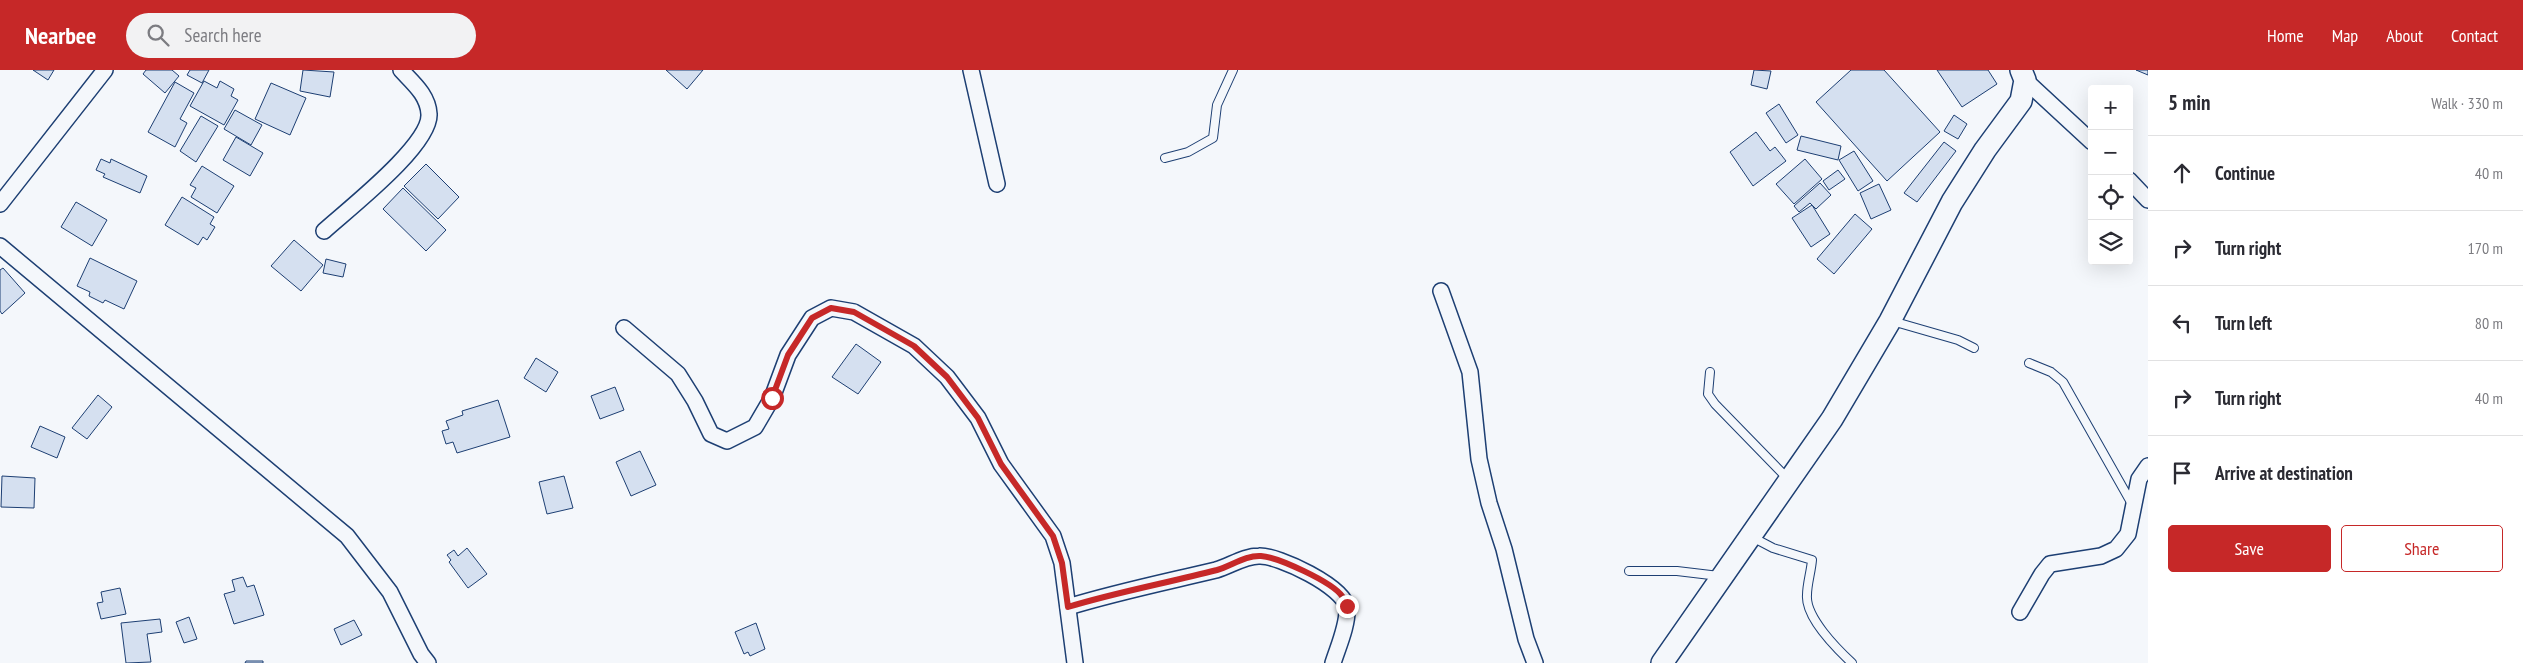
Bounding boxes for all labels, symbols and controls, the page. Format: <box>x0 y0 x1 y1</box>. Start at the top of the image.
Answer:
search box <box>126 13 476 58</box>
text: Nearbee <box>25 20 96 51</box>
icon: search <box>144 21 172 49</box>
text: Search here <box>184 23 262 47</box>
text: Home <box>2267 24 2304 47</box>
text: Map <box>2332 24 2358 47</box>
text: About <box>2386 24 2423 47</box>
text: Contact <box>2451 24 2498 47</box>
map controls <box>2088 85 2133 265</box>
button: + <box>2088 85 2133 130</box>
text: 5 min <box>2168 89 2210 116</box>
text: Walk · 330 m <box>2431 93 2503 113</box>
button: − <box>2088 130 2133 175</box>
icon: ahead <box>2168 159 2196 187</box>
text: Continue <box>2215 161 2275 185</box>
text: 40 m <box>2475 163 2503 183</box>
button: locate <box>2088 175 2133 220</box>
button: layers <box>2088 220 2133 265</box>
icon: right <box>2168 234 2196 262</box>
text: Turn right <box>2215 236 2281 260</box>
text: 170 m <box>2468 238 2503 258</box>
icon: left <box>2168 309 2196 337</box>
text: Turn left <box>2215 311 2272 335</box>
text: 80 m <box>2475 313 2503 333</box>
icon: right <box>2168 384 2196 412</box>
text: Turn right <box>2215 386 2281 410</box>
route start <box>761 387 784 410</box>
text: 40 m <box>2475 388 2503 408</box>
icon: arrive <box>2168 459 2196 487</box>
text: Arrive at destination <box>2215 461 2353 485</box>
button: Save <box>2168 525 2331 572</box>
button: Share <box>2341 525 2503 572</box>
route end <box>1336 595 1359 618</box>

